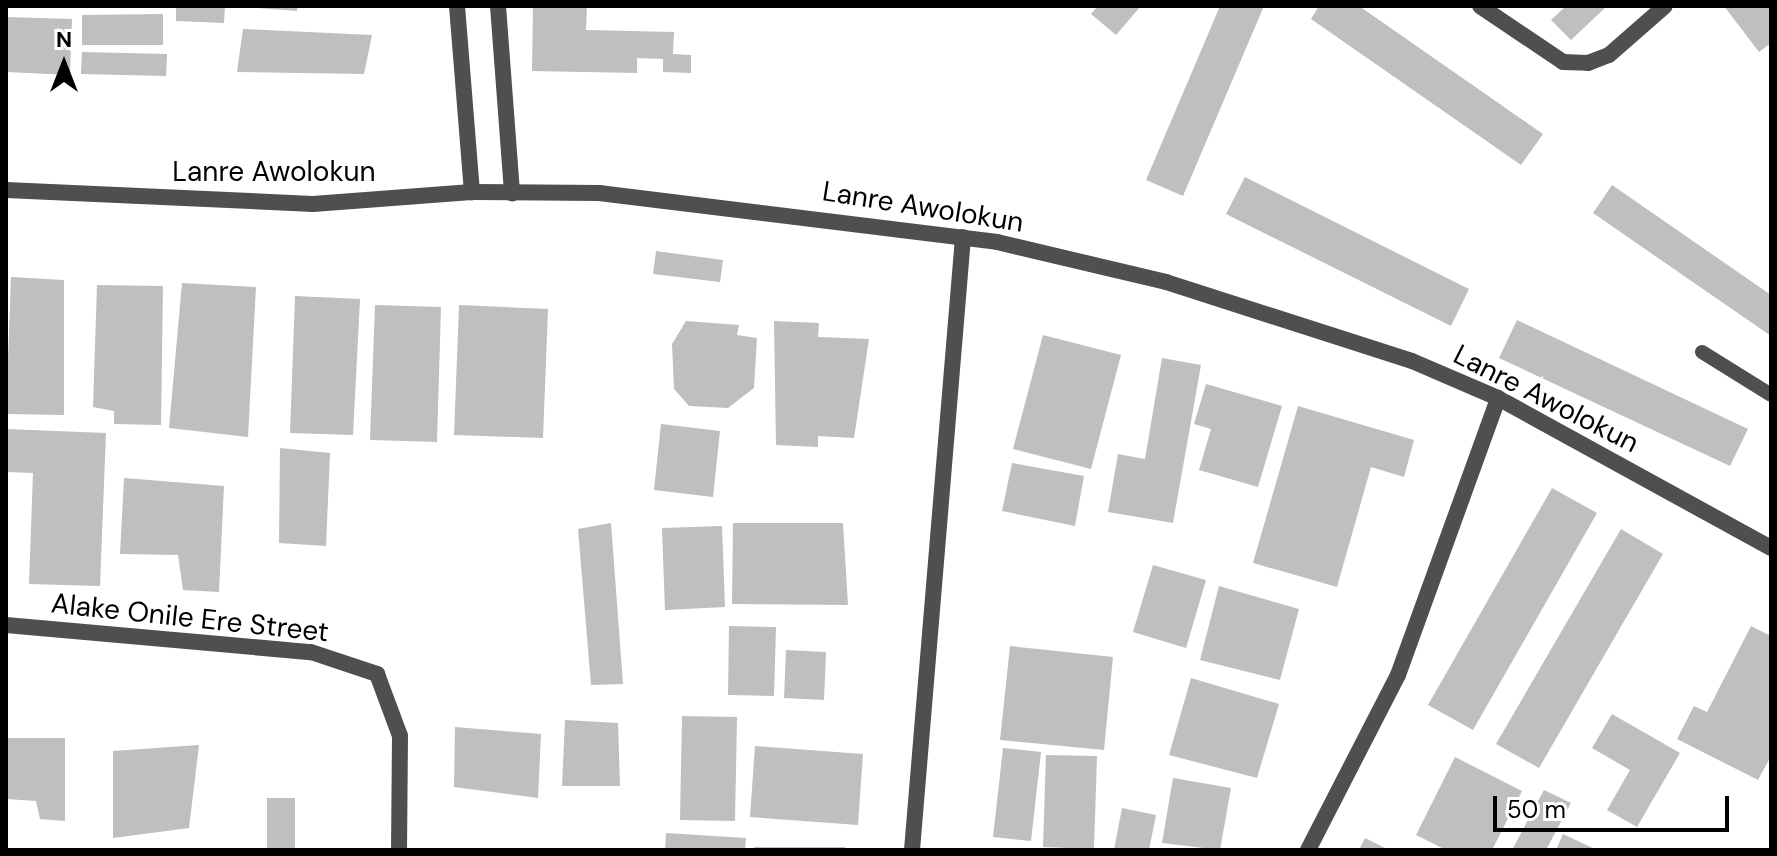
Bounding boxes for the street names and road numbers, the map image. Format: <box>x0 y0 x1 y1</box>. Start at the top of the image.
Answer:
street label: Lanre Awolokun <box>172 155 376 189</box>
street label: Lanre Awolokun <box>820 175 1026 239</box>
street label: Lanre Awolokun <box>1448 338 1644 460</box>
street label: Alake Onile Ere Street <box>50 587 330 649</box>

